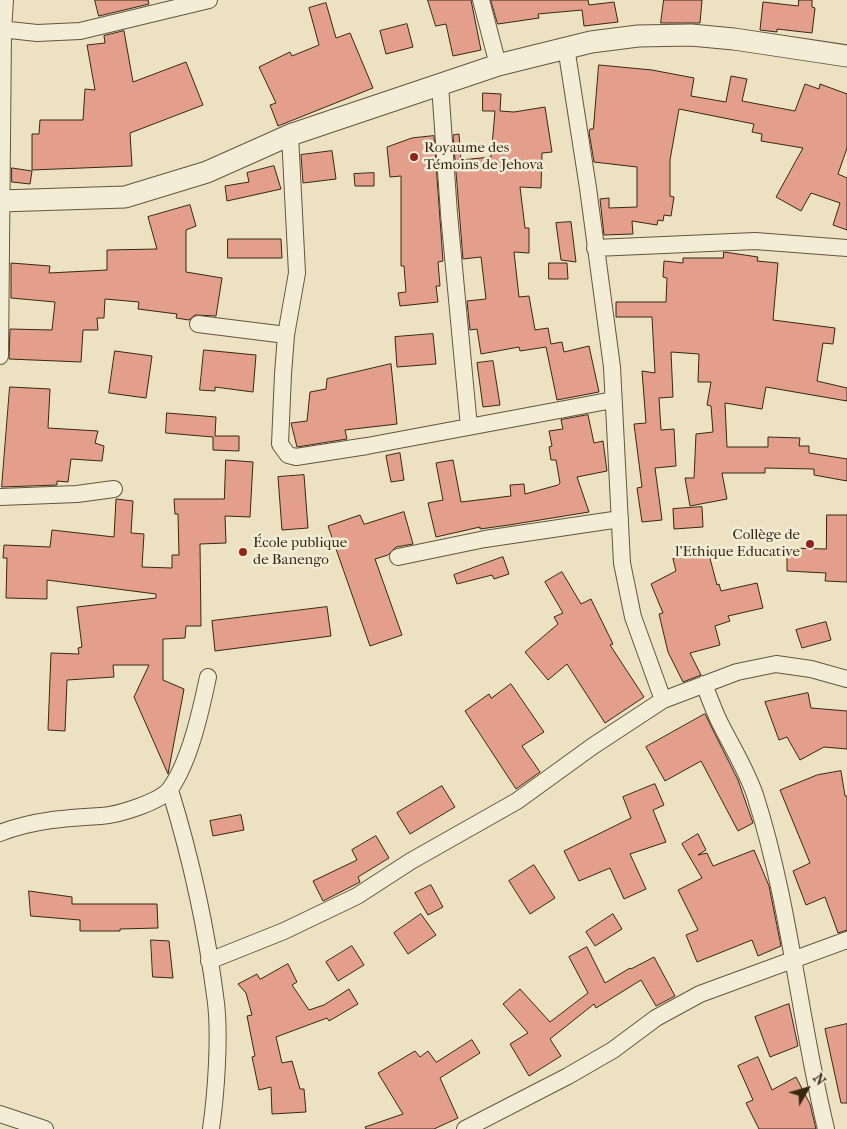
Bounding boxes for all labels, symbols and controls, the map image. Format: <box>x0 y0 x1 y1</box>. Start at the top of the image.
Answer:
place label: Royaume des Témoins de Jehova <box>424 139 544 174</box>
marker: Royaume des Témoins de Jehova <box>408 151 420 163</box>
place label: Collège de l'Ethique Educative <box>675 526 800 561</box>
place label: École publique de Banengo <box>253 534 347 569</box>
marker: Collège de l'Ethique Educative <box>804 538 816 550</box>
marker: École publique de Banengo <box>237 546 249 558</box>
north arrow <box>782 1064 832 1114</box>
text: N <box>809 1070 829 1089</box>

